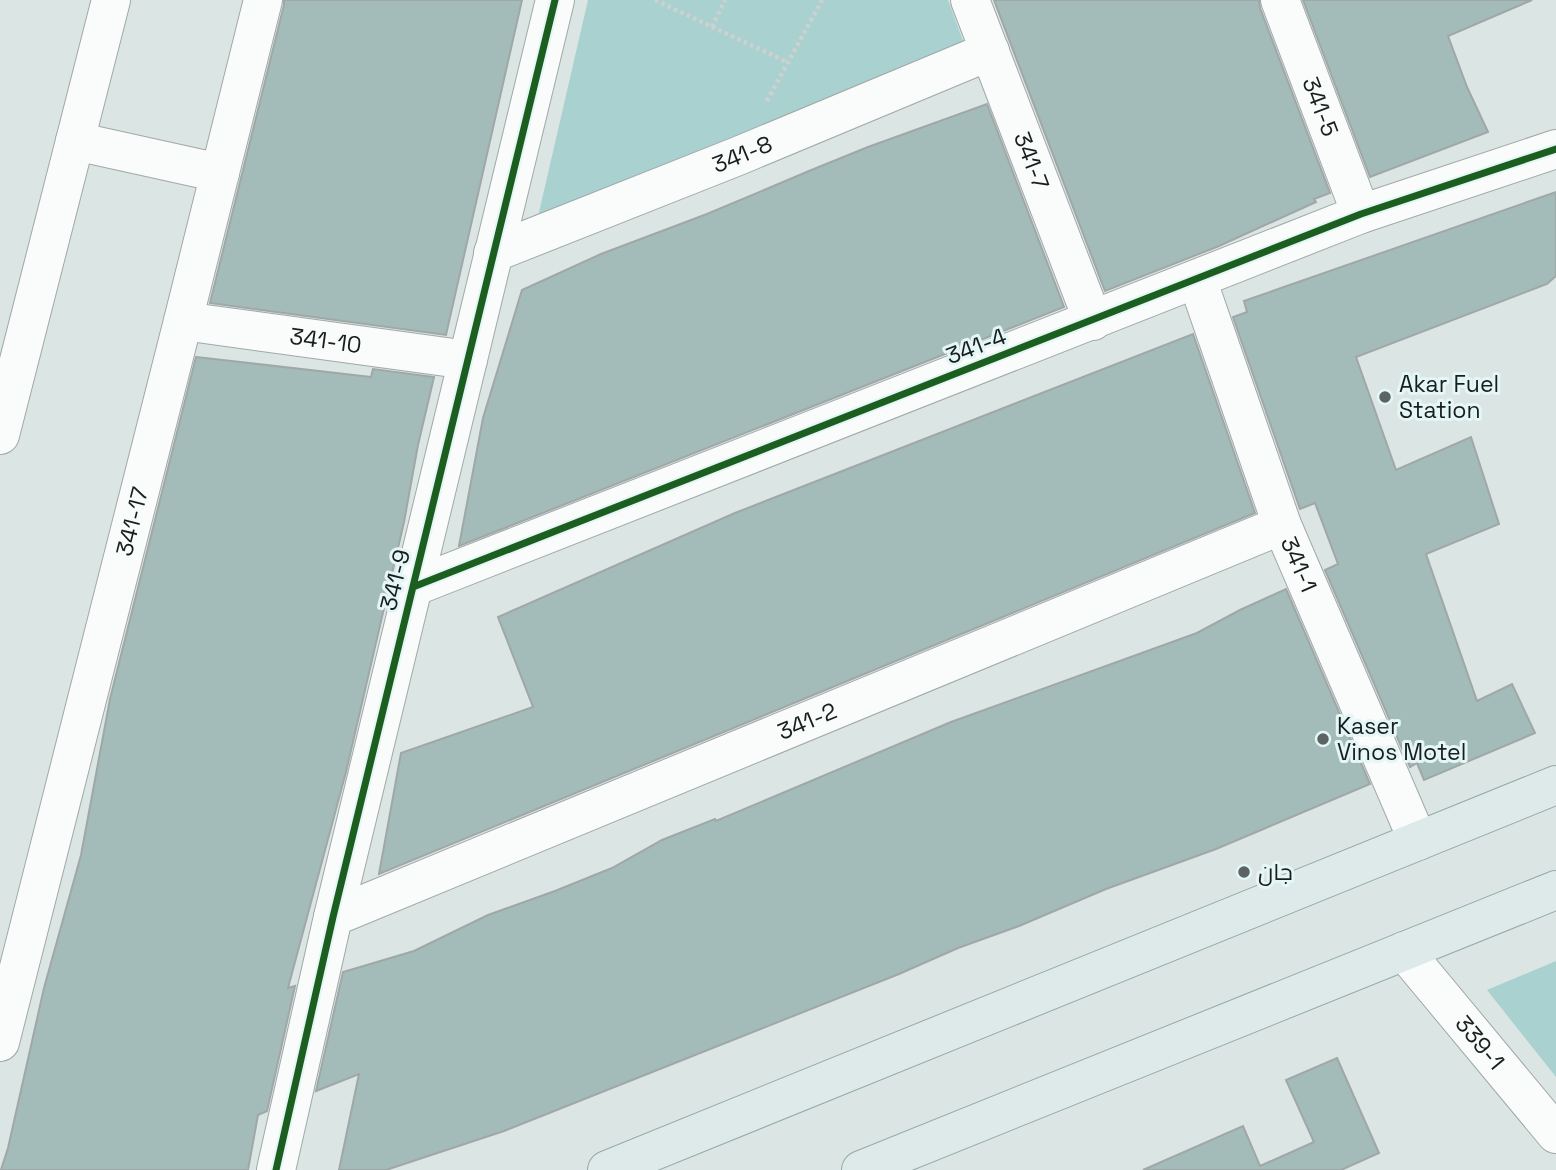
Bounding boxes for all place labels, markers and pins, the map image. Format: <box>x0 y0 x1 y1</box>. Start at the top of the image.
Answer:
place label: Akar Fuel Station <box>1399 369 1499 425</box>
marker: Akar Fuel Station <box>1377 389 1393 405</box>
place label: Kaser Vinos Motel <box>1337 711 1466 767</box>
marker: Kaser Vinos Motel <box>1315 731 1331 747</box>
place label: جان <box>1258 857 1293 887</box>
marker: جان <box>1236 864 1252 880</box>

